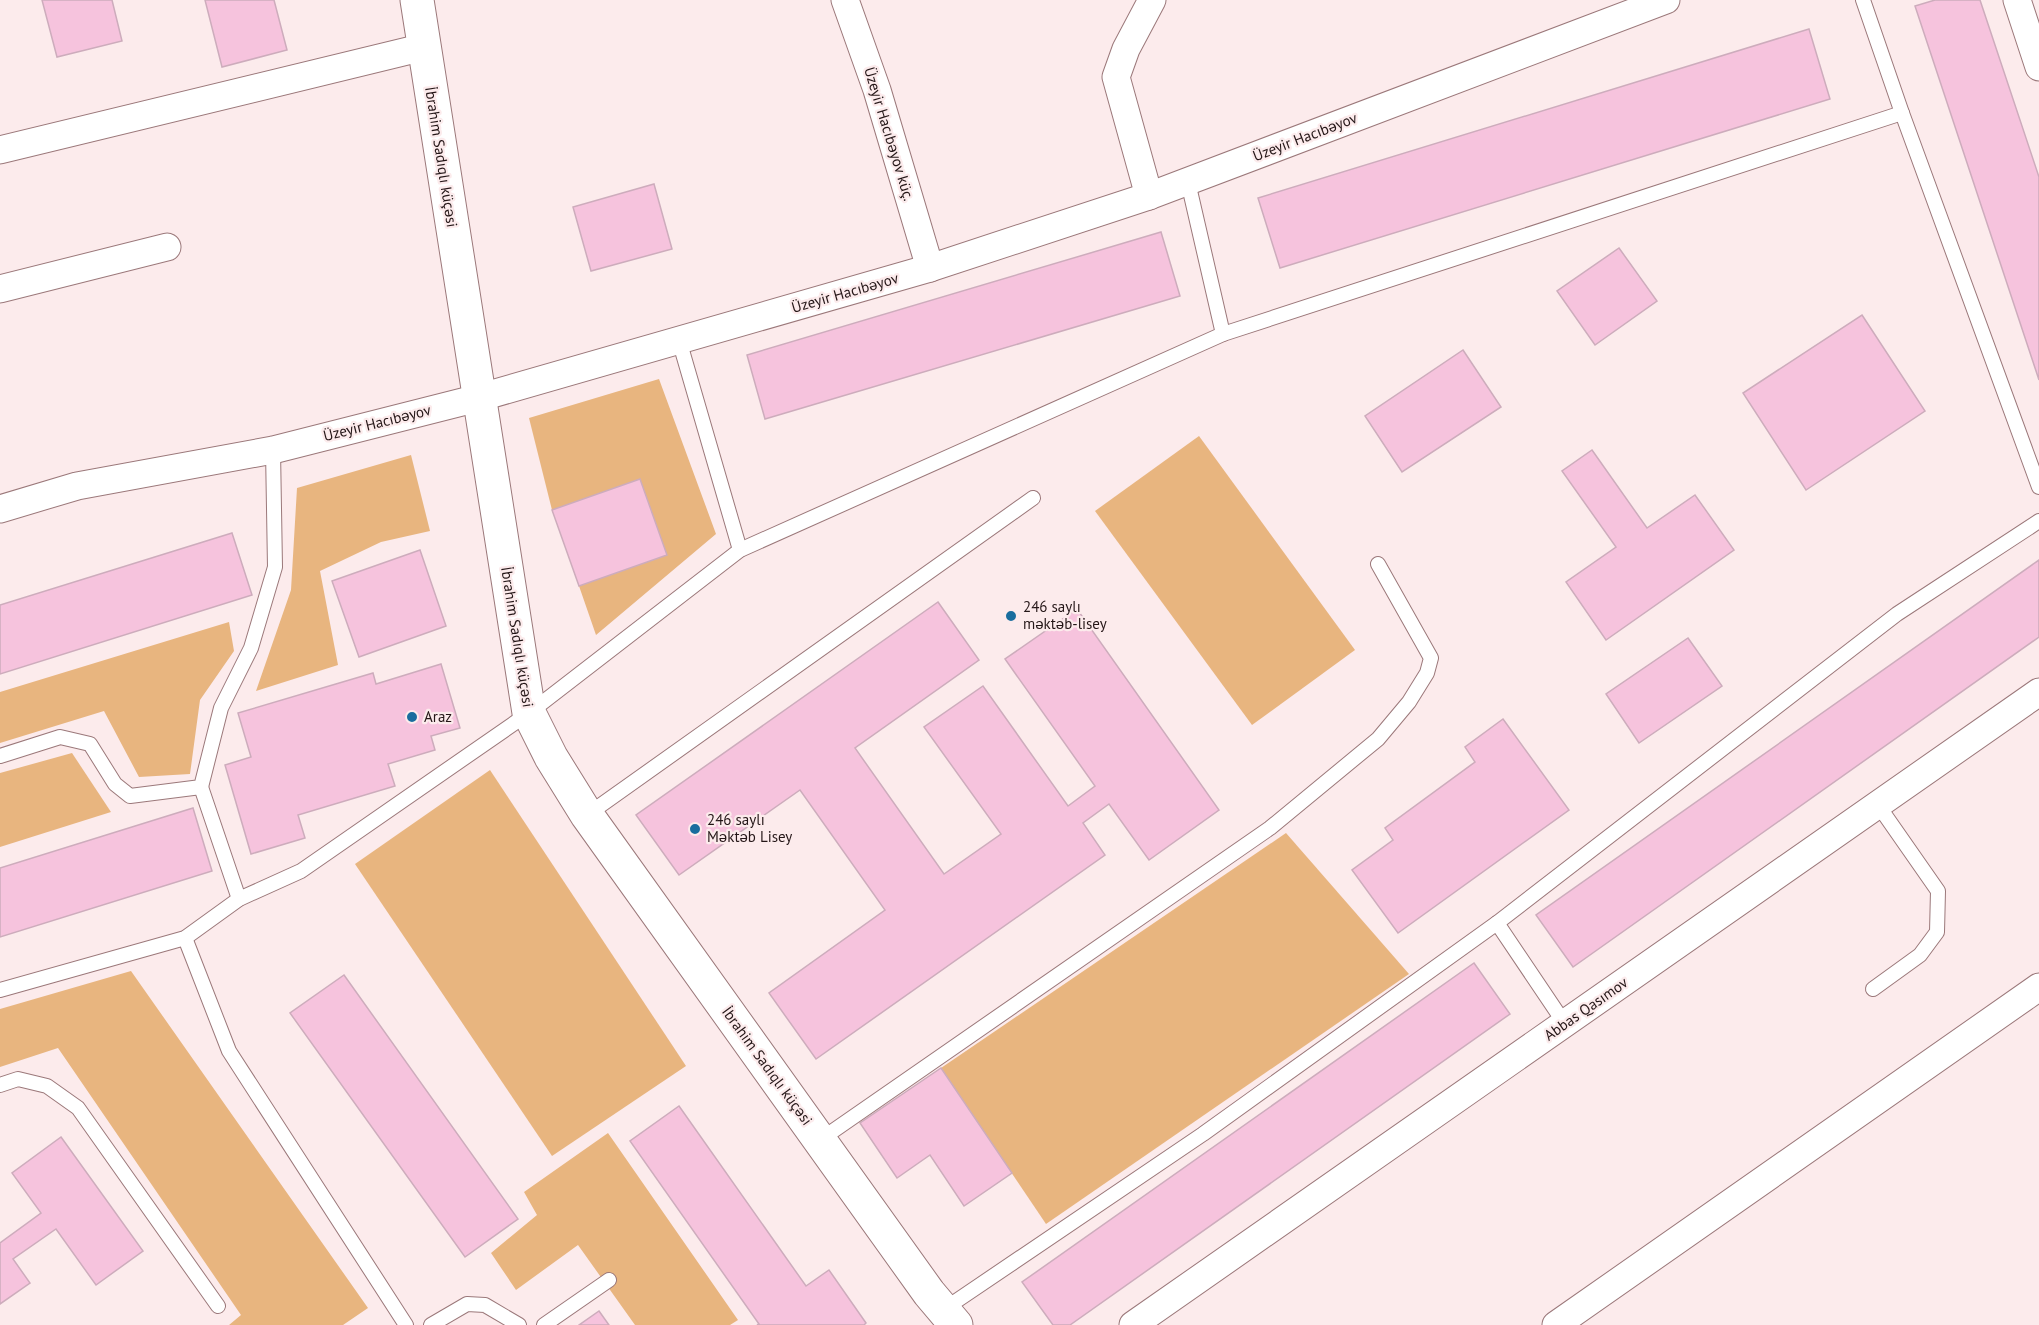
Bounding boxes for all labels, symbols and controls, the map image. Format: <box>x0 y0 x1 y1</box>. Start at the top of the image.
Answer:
street label: Üzeyir Hacıbəyov küç. <box>860 65 919 203</box>
street label: İbrahim Sadıqlı küçəsi <box>421 85 462 229</box>
street label: Üzeyir Hacıbəyov <box>1250 108 1360 165</box>
street label: Üzeyir Hacıbəyov <box>789 268 901 317</box>
street label: Üzeyir Hacıbəyov <box>321 400 433 445</box>
street label: İbrahim Sadıqlı küçəsi <box>497 565 538 709</box>
place label: 246 saylı məktəb-lisey <box>1023 597 1107 633</box>
marker: 246 saylı məktəb-lisey <box>1004 609 1018 623</box>
place label: Araz <box>424 707 452 726</box>
marker: Araz <box>405 710 419 724</box>
place label: 246 saylı Məktəb Lisey <box>707 810 792 846</box>
marker: 246 saylı Məktəb Lisey <box>688 822 702 836</box>
street label: Abbas Qasımov <box>1540 972 1632 1044</box>
street label: İbrahim Sadıqlı küçəsi <box>718 1003 817 1129</box>

